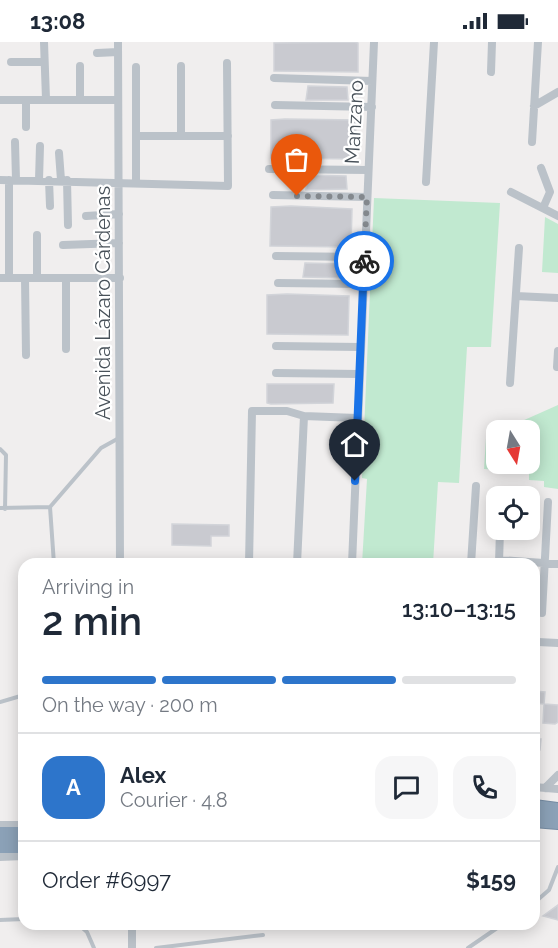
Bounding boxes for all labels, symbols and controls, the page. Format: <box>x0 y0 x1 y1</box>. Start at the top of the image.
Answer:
text: 13:08 <box>30 8 85 34</box>
street label: Manzano <box>340 79 368 165</box>
pin <box>271 134 322 196</box>
icon: bag <box>280 143 313 176</box>
street label: Avenida Lázaro Cárdenas <box>91 186 115 420</box>
courier <box>334 231 394 291</box>
icon: bike <box>348 245 381 278</box>
pin <box>329 419 380 481</box>
north arrow <box>486 420 540 474</box>
map controls <box>486 420 540 540</box>
icon: home <box>338 428 371 461</box>
button: locate <box>486 486 540 540</box>
text: Arriving in <box>42 575 134 599</box>
text: 13:10–13:15 <box>402 596 516 622</box>
text: 2 min <box>42 598 142 644</box>
text: On the way · 200 m <box>42 693 218 717</box>
button: chat <box>375 756 438 819</box>
button: phone <box>453 756 516 819</box>
text: Alex <box>120 762 166 788</box>
text: A <box>66 774 81 800</box>
text: Courier · 4.8 <box>120 788 228 812</box>
text: Order #6997 <box>42 867 171 893</box>
text: $159 <box>466 867 516 893</box>

